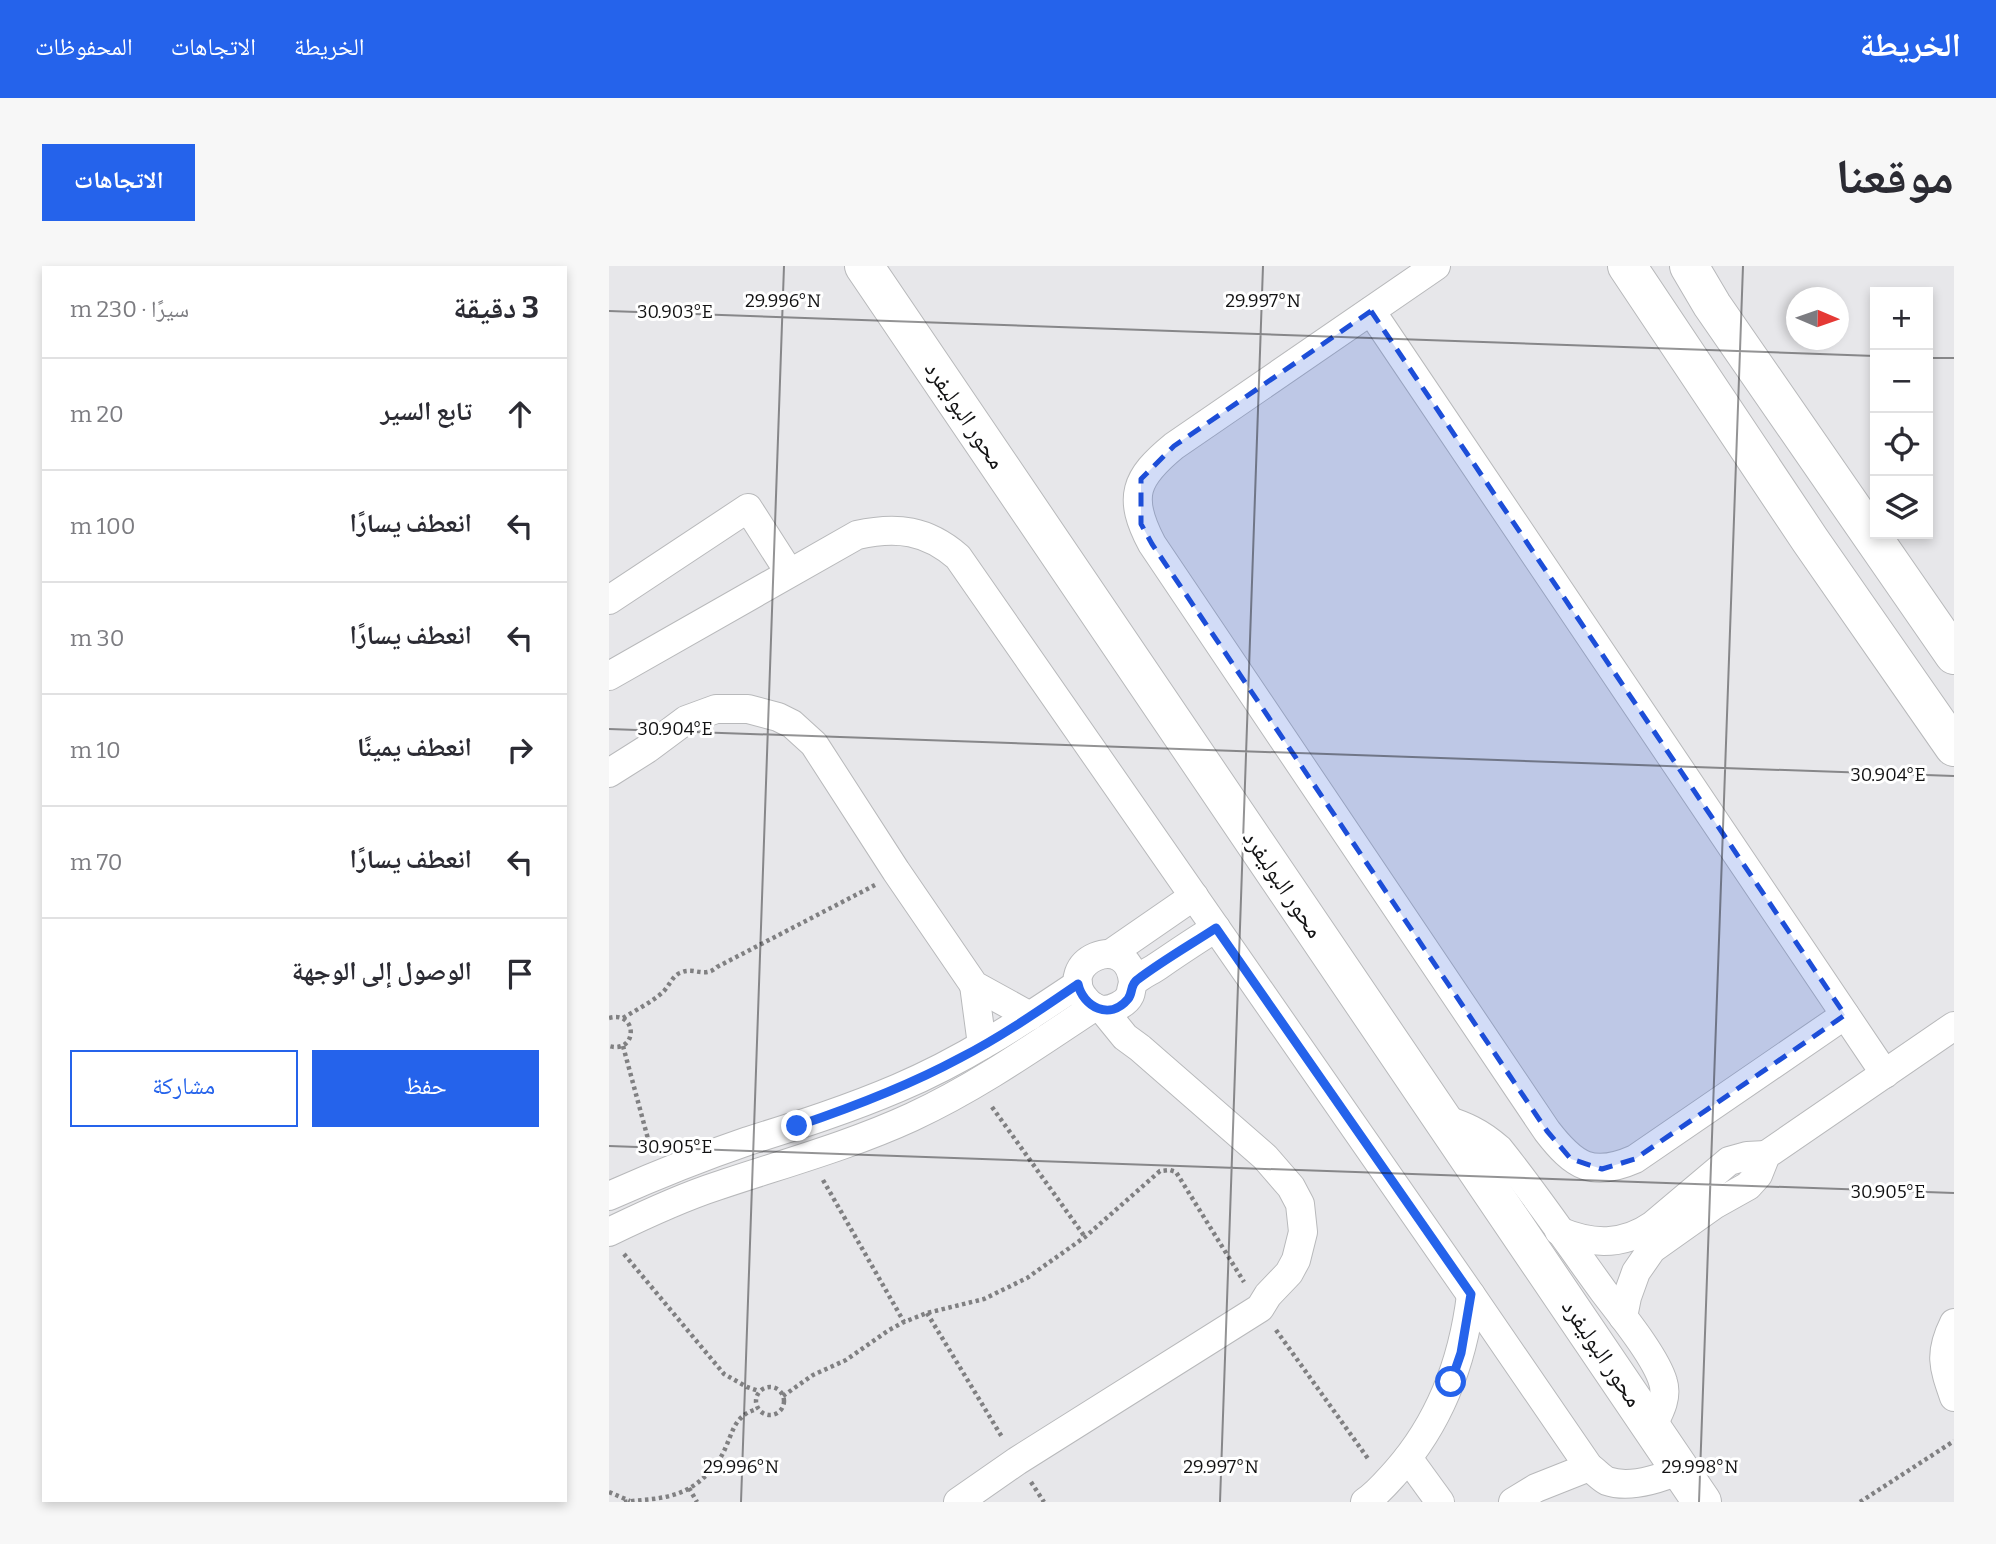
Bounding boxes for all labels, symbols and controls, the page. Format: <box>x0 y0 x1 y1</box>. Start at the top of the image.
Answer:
text: الخريطة <box>1860 25 1961 65</box>
text: المحفوظات <box>35 33 133 61</box>
text: الاتجاهات <box>171 33 256 61</box>
text: الخريطة <box>294 33 365 61</box>
button: الاتجاهات <box>42 144 195 221</box>
text: موقعنا <box>1836 147 1954 206</box>
north arrow <box>1786 287 1849 350</box>
map controls <box>1870 287 1933 539</box>
button: + <box>1870 287 1933 350</box>
text: 3 دقيقة <box>453 290 539 326</box>
text: 29.996°N <box>745 290 821 312</box>
text: 29.997°N <box>1225 290 1301 312</box>
text: سيرًا · 230 m <box>70 295 189 323</box>
text: 30.903°E <box>637 301 713 323</box>
button: − <box>1870 350 1933 413</box>
street label: محور البوليفرد <box>919 356 1011 474</box>
icon: ahead <box>501 395 539 433</box>
text: تابع السير <box>381 396 472 427</box>
text: 20 m <box>70 400 124 428</box>
button: locate <box>1870 413 1933 476</box>
button: layers <box>1870 476 1933 539</box>
icon: left <box>501 507 539 545</box>
text: انعطف يسارًا <box>349 508 472 539</box>
text: 100 m <box>70 512 135 540</box>
icon: left <box>501 619 539 657</box>
text: انعطف يسارًا <box>349 620 472 651</box>
text: 30 m <box>70 624 124 652</box>
text: 30.904°E <box>637 718 713 740</box>
icon: right <box>501 731 539 769</box>
text: انعطف يمينًا <box>357 732 472 763</box>
text: 10 m <box>70 736 121 764</box>
text: 30.904°E <box>1850 764 1926 786</box>
street label: محور البوليفرد <box>1237 825 1329 943</box>
icon: left <box>501 843 539 881</box>
text: انعطف يسارًا <box>349 844 472 875</box>
text: 70 m <box>70 848 122 876</box>
icon: arrive <box>501 955 539 993</box>
text: الوصول إلى الوجهة <box>292 956 472 987</box>
button: مشاركة <box>70 1050 298 1127</box>
button: حفظ <box>312 1050 539 1127</box>
route end <box>781 1110 812 1141</box>
text: 30.905°E <box>638 1136 712 1158</box>
text: 30.905°E <box>1851 1181 1925 1203</box>
street label: محور البوليفرد <box>1556 1294 1648 1412</box>
route start <box>1435 1366 1466 1397</box>
text: 29.996°N <box>703 1456 779 1478</box>
text: 29.997°N <box>1183 1456 1259 1478</box>
text: 29.998°N <box>1661 1456 1739 1478</box>

